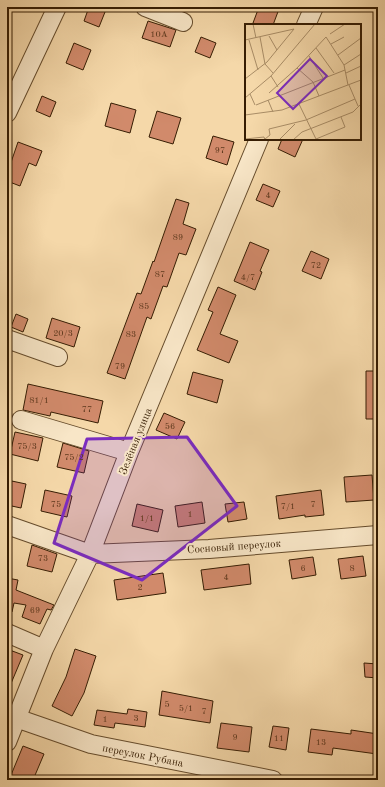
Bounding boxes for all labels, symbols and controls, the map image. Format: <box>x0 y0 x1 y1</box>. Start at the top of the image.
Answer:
inset map <box>245 24 361 140</box>
house number: 10А <box>150 30 168 39</box>
house number: 97 <box>215 146 225 155</box>
house number: 4 <box>265 191 271 200</box>
house number: 89 <box>173 233 183 242</box>
house number: 72 <box>311 261 321 270</box>
house number: 87 <box>155 270 165 279</box>
house number: 4/7 <box>241 273 255 282</box>
house number: 85 <box>139 302 149 311</box>
house number: 20/3 <box>53 329 73 338</box>
house number: 83 <box>126 330 136 339</box>
house number: 79 <box>115 362 125 371</box>
house number: 81/1 <box>29 396 49 405</box>
house number: 77 <box>82 405 92 414</box>
street label: Зелёная улица <box>118 406 155 477</box>
house number: 56 <box>165 422 175 431</box>
house number: 75/3 <box>17 442 37 451</box>
house number: 75/2 <box>64 453 84 462</box>
house number: 75 <box>51 500 61 509</box>
house number: 7 <box>310 500 316 509</box>
house number: 7/1 <box>281 502 295 511</box>
house number: 1 <box>187 510 193 519</box>
house number: 1/1 <box>140 514 154 523</box>
street label: Сосновый переулок <box>187 539 282 556</box>
house number: 73 <box>38 554 48 563</box>
house number: 6 <box>300 564 306 573</box>
house number: 8 <box>349 564 355 573</box>
house number: 4 <box>223 573 229 582</box>
house number: 2 <box>137 583 143 592</box>
house number: 69 <box>30 606 40 615</box>
house number: 5 <box>164 700 170 709</box>
house number: 5/1 <box>179 704 193 713</box>
house number: 7 <box>201 707 207 716</box>
house number: 3 <box>133 714 139 723</box>
house number: 1 <box>102 715 108 724</box>
house number: 9 <box>232 733 238 742</box>
house number: 11 <box>274 734 284 743</box>
house number: 13 <box>316 738 326 747</box>
street label: переулок Рубана <box>101 743 185 770</box>

